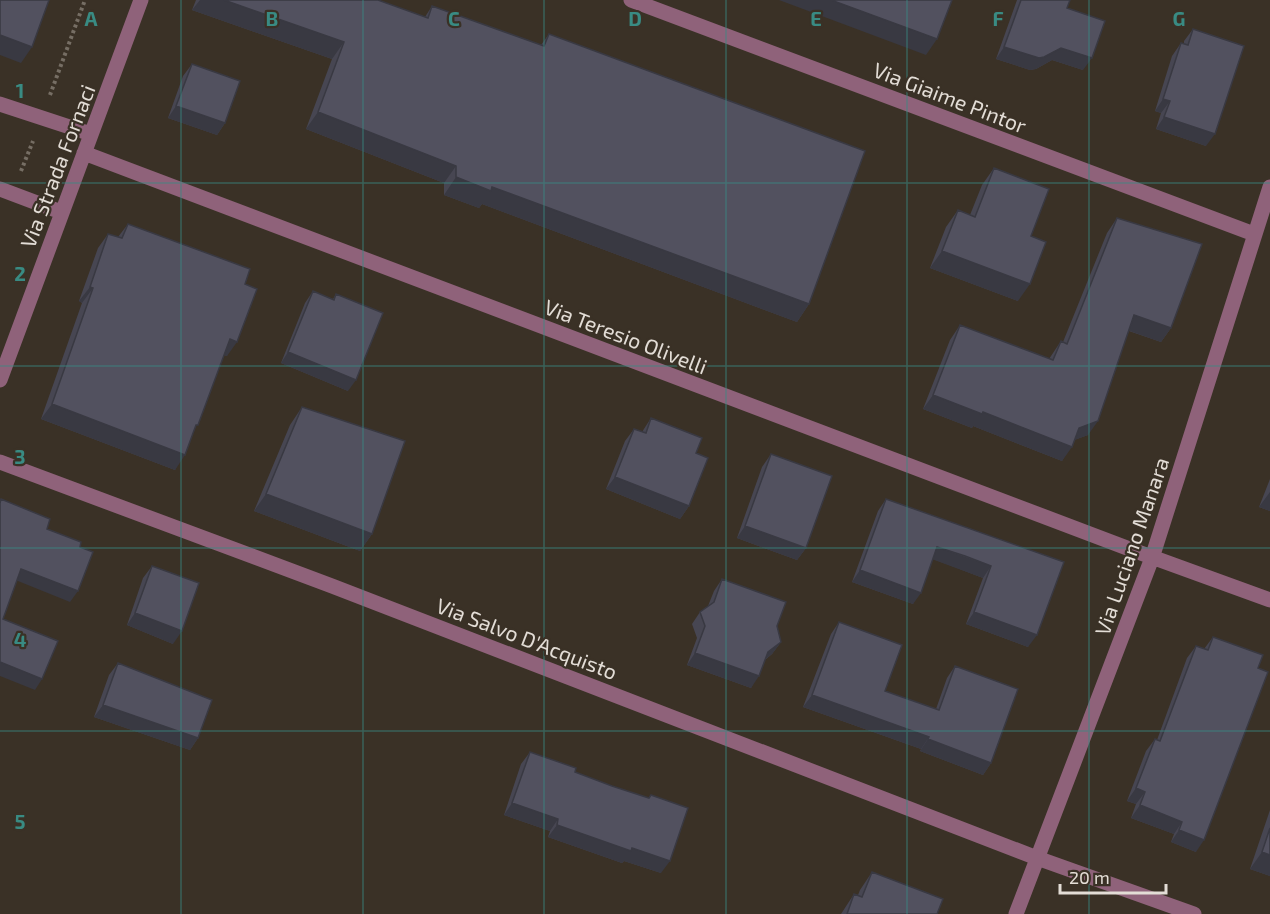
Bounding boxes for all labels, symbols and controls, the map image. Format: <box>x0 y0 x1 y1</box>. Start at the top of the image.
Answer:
text: A <box>84 6 98 30</box>
text: B <box>266 6 278 30</box>
text: C <box>448 6 460 30</box>
text: D <box>628 6 642 30</box>
text: E <box>810 6 822 30</box>
text: F <box>992 6 1004 30</box>
text: G <box>1173 6 1185 30</box>
street label: Via Giaime Pintor <box>870 56 1031 138</box>
text: 1 <box>16 78 24 102</box>
street label: Via Strada Fornaci <box>14 81 100 251</box>
text: 2 <box>14 261 26 285</box>
street label: Via Teresio Olivelli <box>541 293 711 379</box>
text: 3 <box>14 444 26 468</box>
street label: Via Luciano Manara <box>1089 454 1173 638</box>
street label: Via Salvo D'Acquisto <box>433 592 621 684</box>
text: 4 <box>14 627 27 651</box>
text: 5 <box>14 809 26 833</box>
scale bar <box>1060 857 1166 895</box>
text: 20 m <box>1069 866 1110 888</box>

